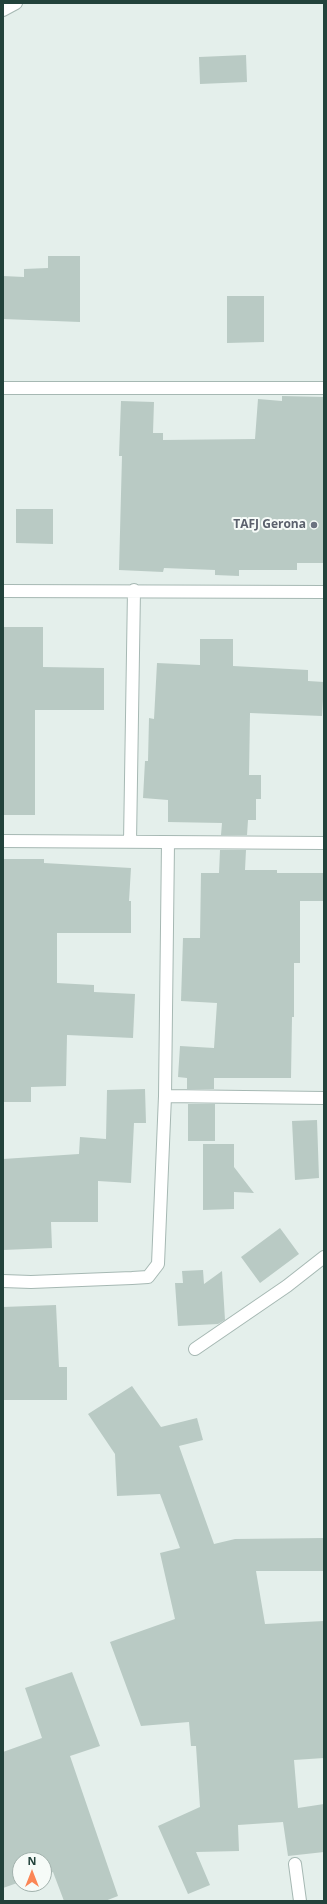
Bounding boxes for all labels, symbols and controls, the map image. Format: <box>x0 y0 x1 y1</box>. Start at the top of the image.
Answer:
place label: TAFJ Gerona <box>233 518 306 532</box>
marker: TAFJ Gerona <box>309 520 319 530</box>
north arrow <box>12 1852 52 1892</box>
text: N <box>28 1853 36 1868</box>

